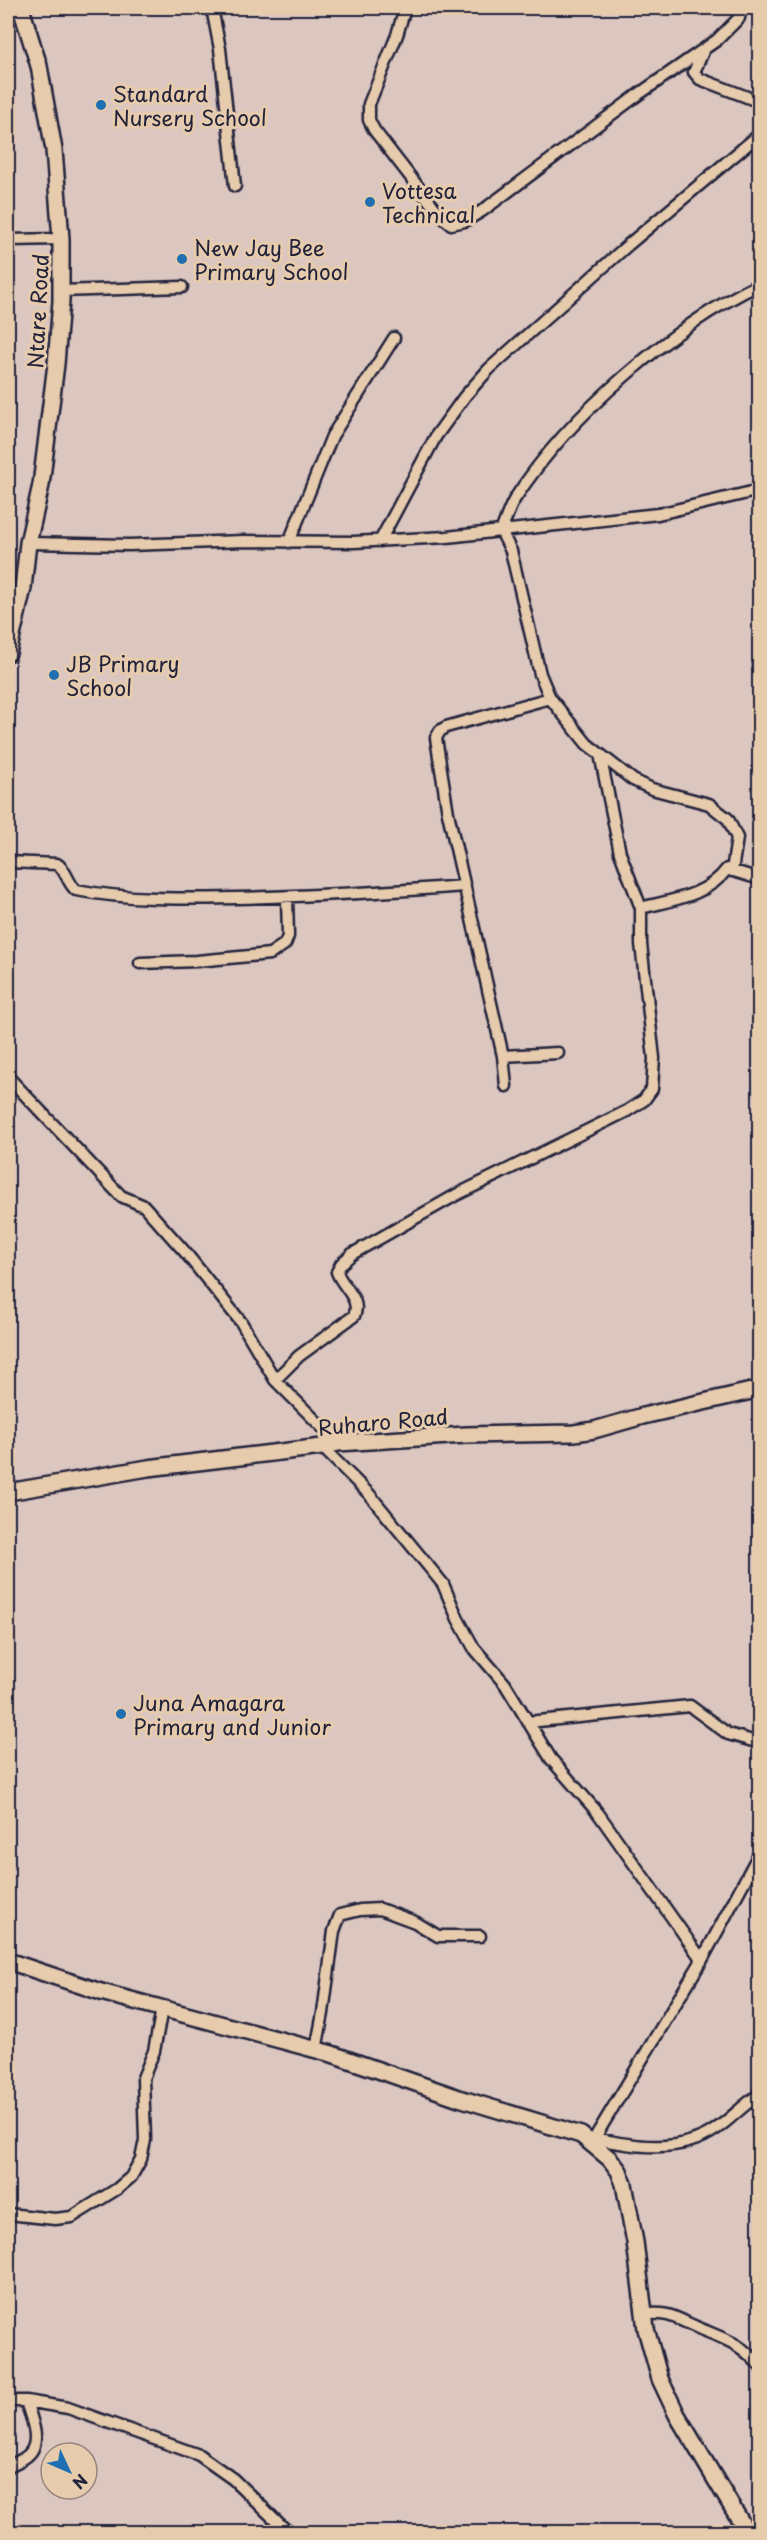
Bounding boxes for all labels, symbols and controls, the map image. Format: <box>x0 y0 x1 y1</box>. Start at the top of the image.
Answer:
place label: Standard Nursery School <box>113 77 267 133</box>
marker: Standard Nursery School <box>94 98 108 112</box>
place label: Vottesa Technical <box>382 174 475 230</box>
marker: Vottesa Technical <box>363 195 377 209</box>
place label: New Jay Bee Primary School <box>194 231 349 287</box>
marker: New Jay Bee Primary School <box>175 252 189 266</box>
street label: Ntare Road <box>18 253 56 369</box>
place label: JB Primary School <box>66 647 180 703</box>
marker: JB Primary School <box>47 668 61 682</box>
street label: Ruharo Road <box>317 1399 449 1443</box>
place label: Juna Amagara Primary and Junior <box>133 1686 331 1742</box>
marker: Juna Amagara Primary and Junior <box>114 1707 128 1721</box>
north arrow <box>39 2441 99 2501</box>
text: N <box>67 2469 94 2495</box>

